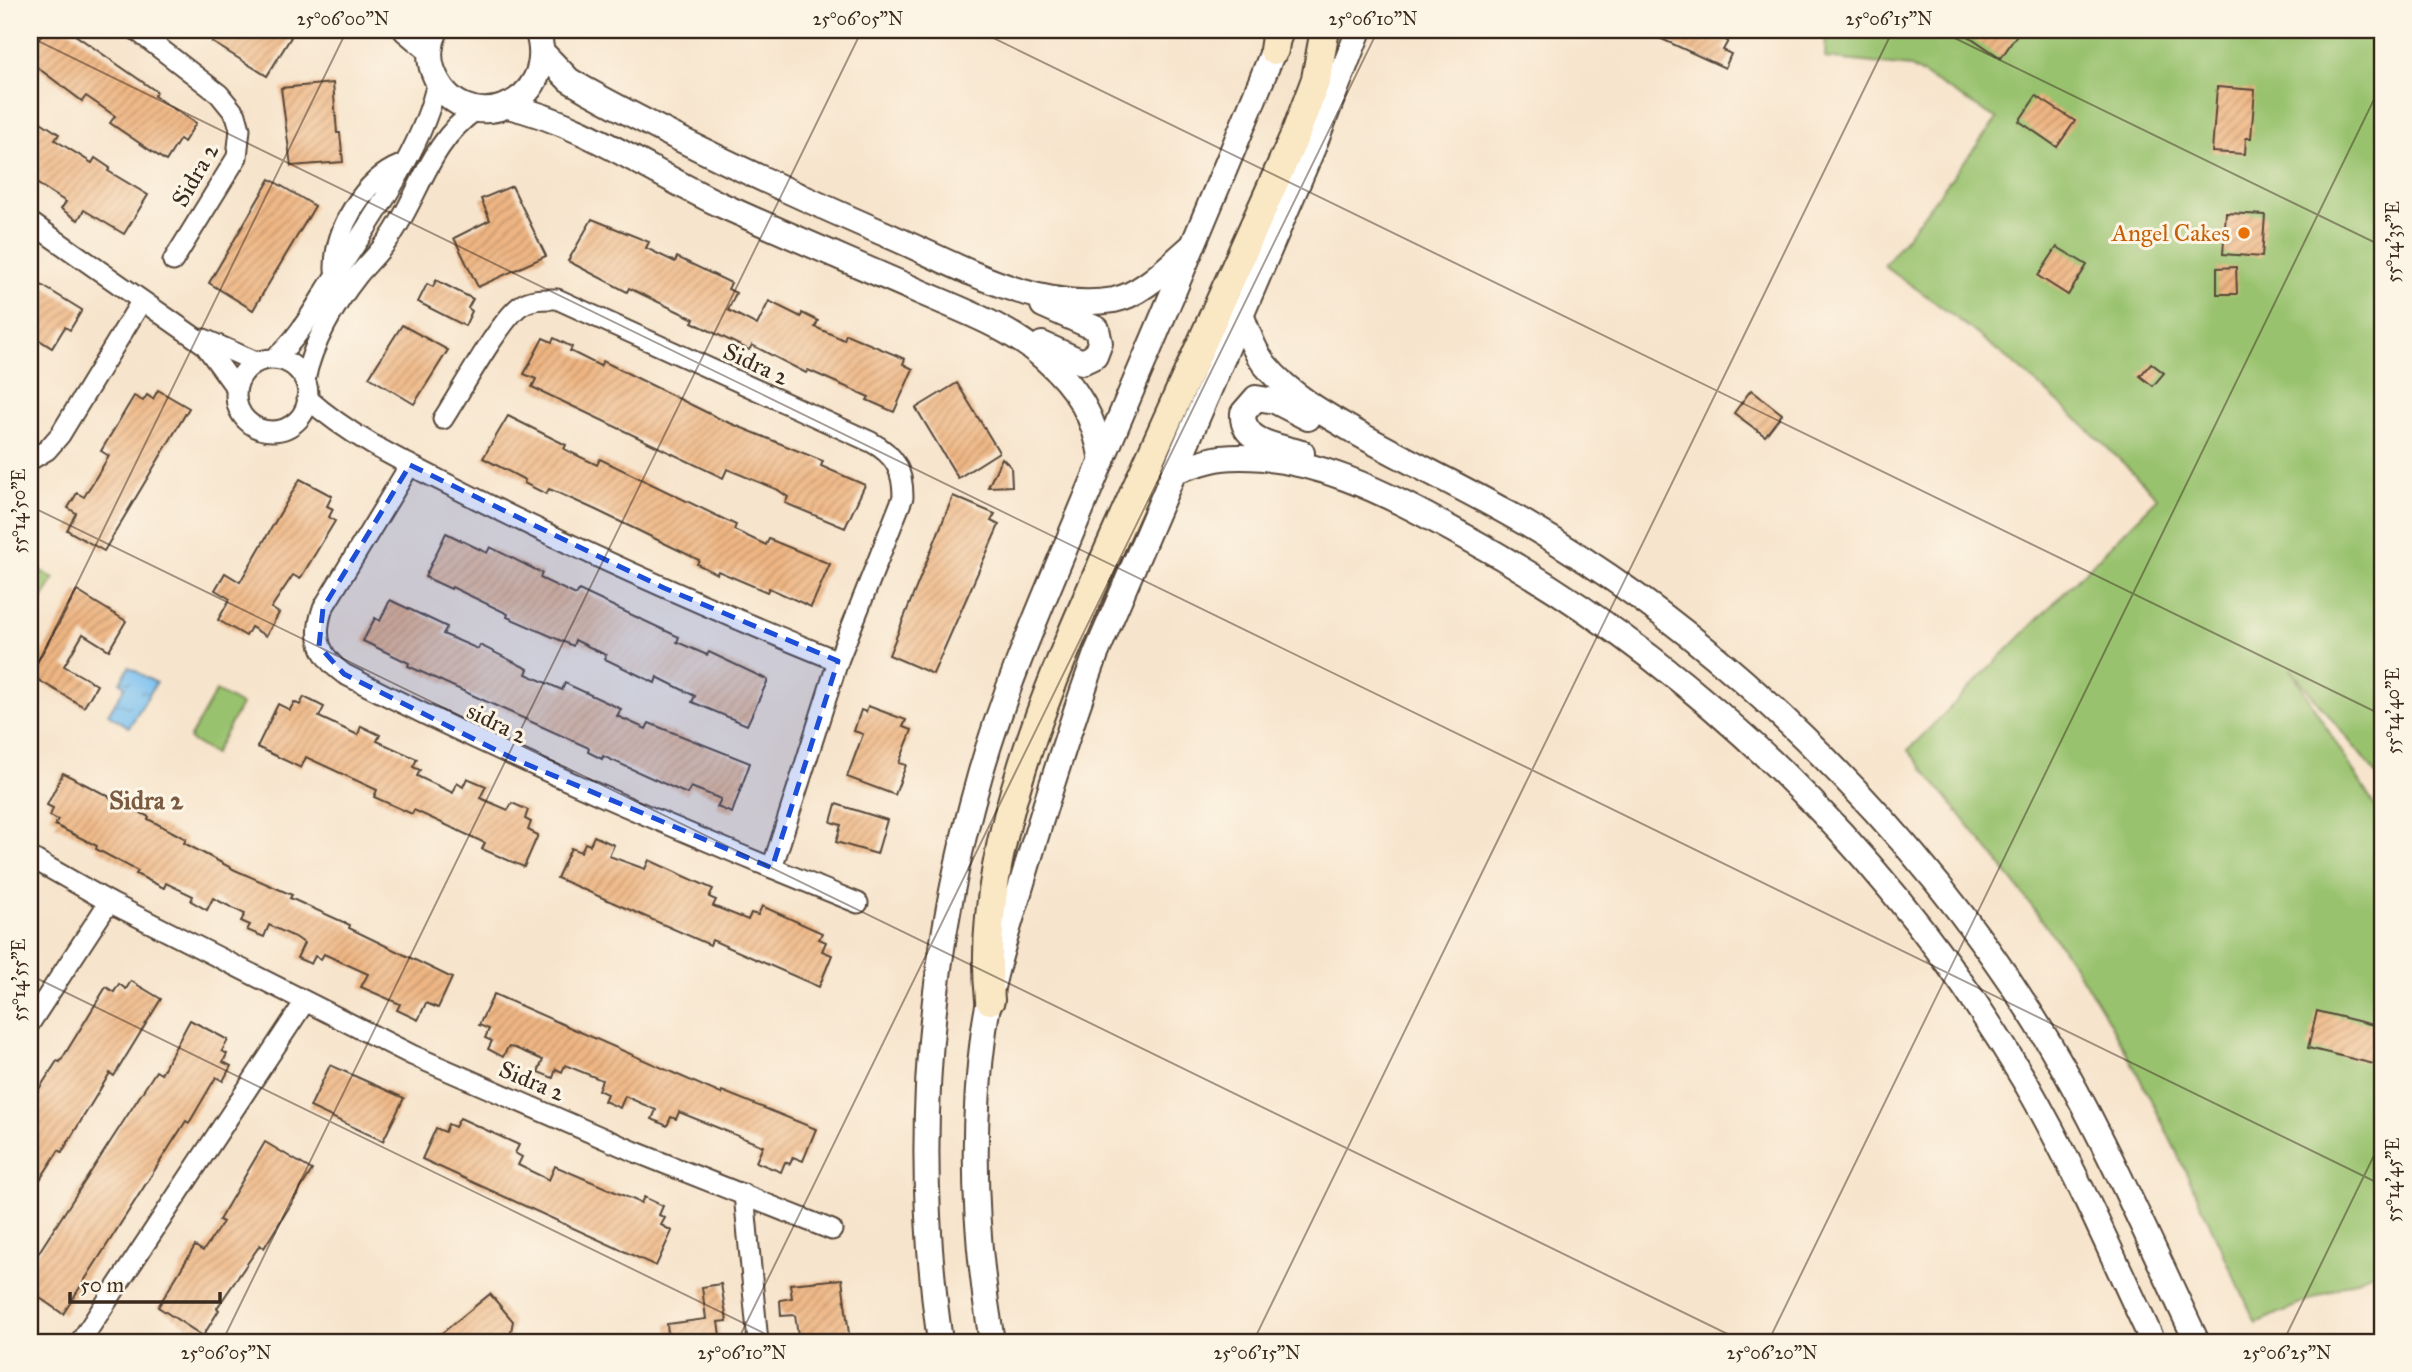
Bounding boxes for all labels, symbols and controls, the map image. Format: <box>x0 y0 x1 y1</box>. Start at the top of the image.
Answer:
text: 25°06'00"N <box>297 8 389 30</box>
text: 25°06'05"N <box>813 8 903 30</box>
text: 25°06'10"N <box>1329 8 1417 30</box>
text: 25°06'15"N <box>1846 8 1932 30</box>
street label: Sidra 2 <box>165 138 225 212</box>
text: 55°14'35"E <box>2382 201 2404 283</box>
place label: Angel Cakes <box>2111 218 2230 248</box>
marker: Angel Cakes <box>2236 225 2252 241</box>
street label: Sidra 2 <box>719 336 794 392</box>
text: 55°14'50"E <box>8 468 30 554</box>
text: 55°14'40"E <box>2382 668 2404 754</box>
street label: sidra 2 <box>462 696 532 750</box>
district label: Sidra 2 <box>109 784 184 816</box>
text: 55°14'55"E <box>8 938 30 1021</box>
street label: Sidra 2 <box>495 1054 570 1108</box>
text: 55°14'45"E <box>2382 1138 2404 1222</box>
scale bar <box>70 1260 220 1304</box>
text: 50 m <box>80 1272 125 1298</box>
text: 25°06'05"N <box>181 1342 271 1364</box>
text: 25°06'10"N <box>698 1342 786 1364</box>
text: 25°06'15"N <box>1214 1342 1300 1364</box>
text: 25°06'20"N <box>1727 1342 1817 1364</box>
text: 25°06'25"N <box>2243 1342 2331 1364</box>

